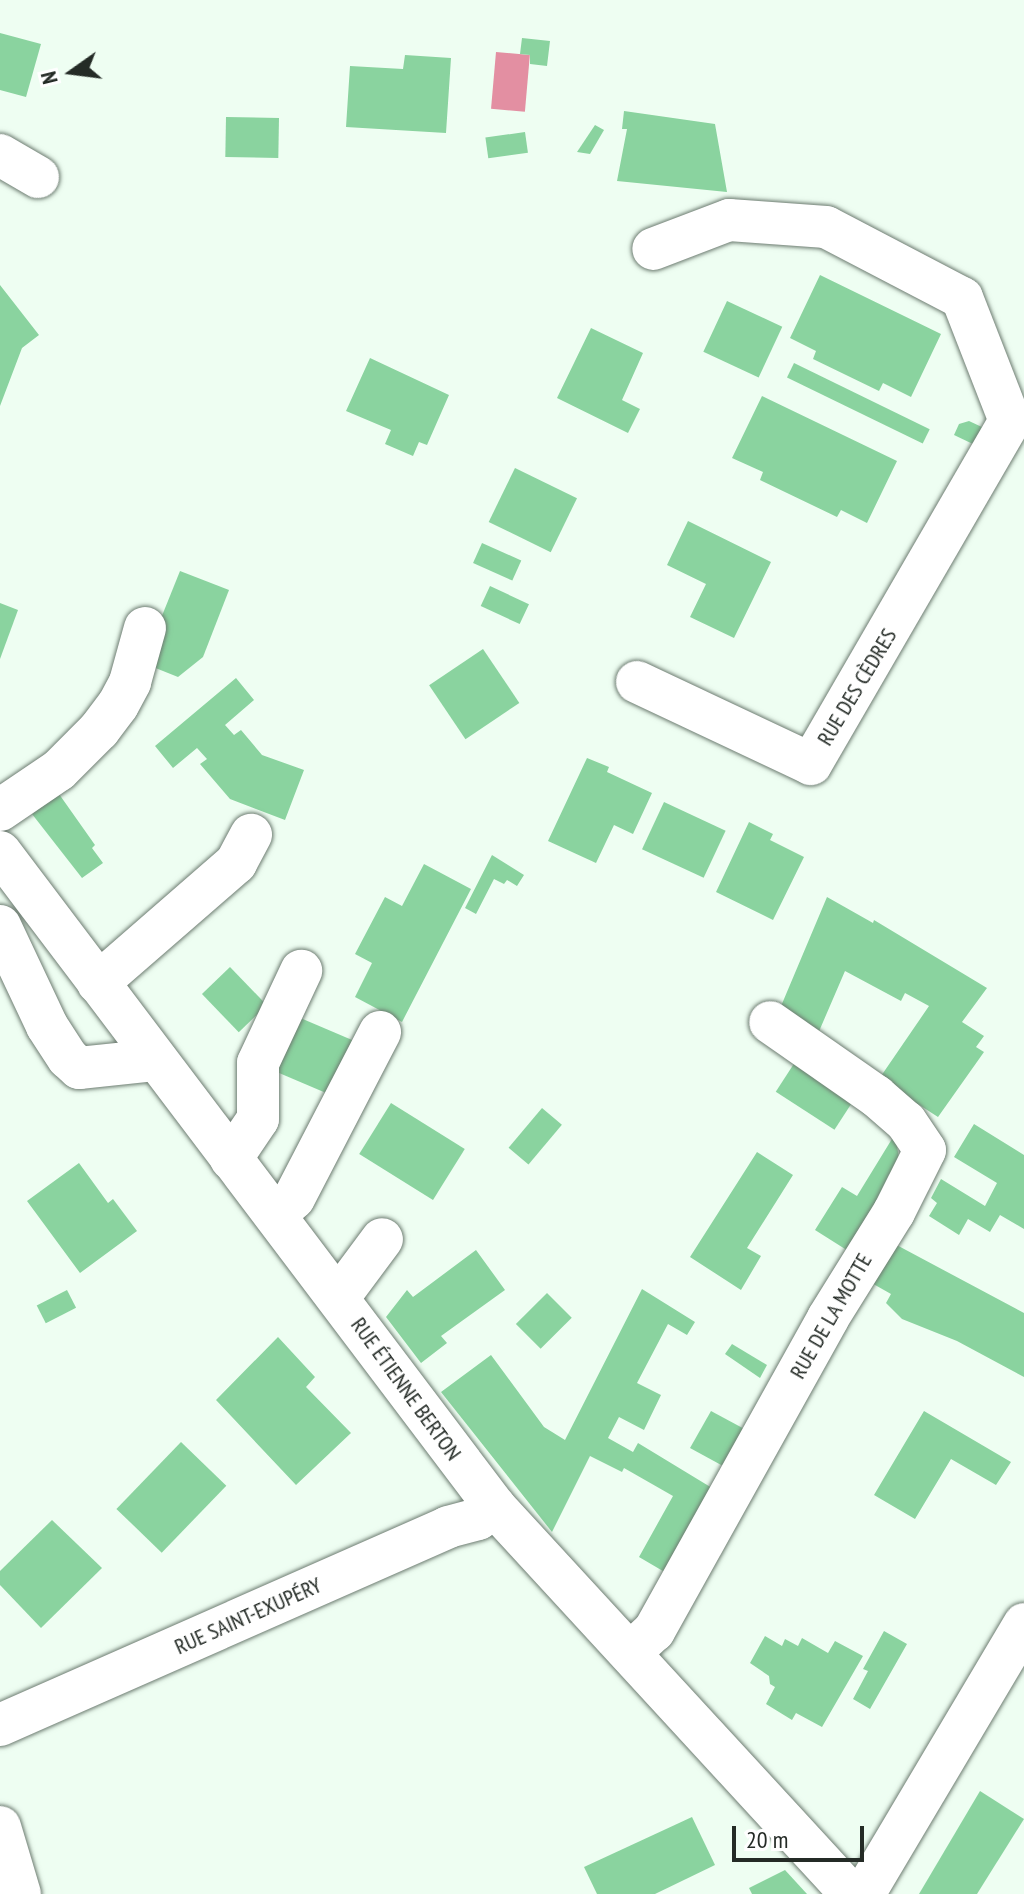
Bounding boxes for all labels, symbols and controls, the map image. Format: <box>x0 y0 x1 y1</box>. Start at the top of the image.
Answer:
north arrow <box>32 32 112 112</box>
text: N <box>34 69 64 87</box>
street label: RUE DES CÈDRES <box>812 624 902 750</box>
street label: RUE DE LA MOTTE <box>784 1248 878 1384</box>
street label: RUE ÉTIENNE BERTON <box>345 1312 467 1466</box>
street label: RUE SAINT-EXUPÉRY <box>171 1572 325 1660</box>
scale bar <box>736 1810 868 1860</box>
text: 20 m <box>746 1824 788 1855</box>

